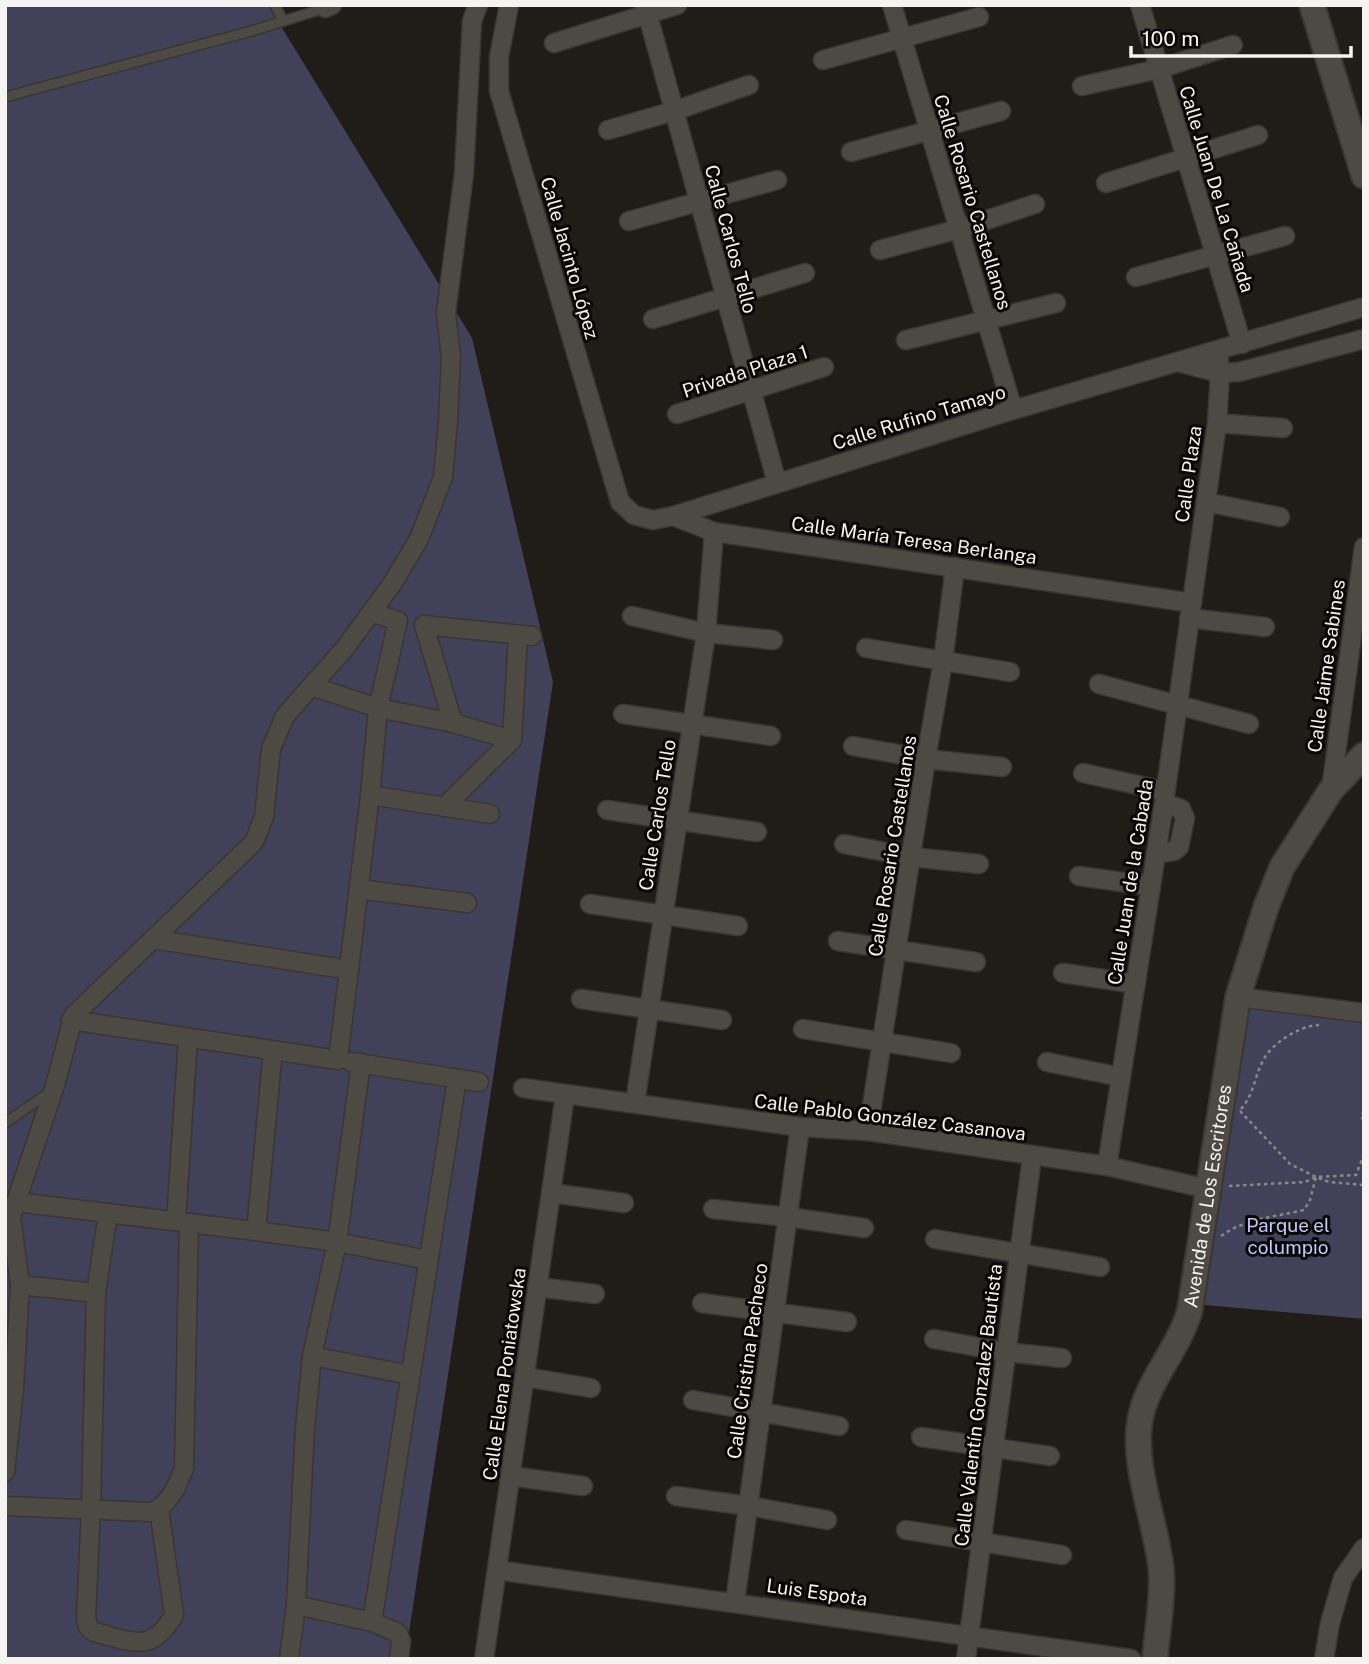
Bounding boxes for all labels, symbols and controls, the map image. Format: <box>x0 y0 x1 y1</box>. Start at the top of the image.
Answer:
scale bar <box>1131 14 1352 58</box>
text: 100 m <box>1142 26 1199 51</box>
street label: Calle Juan De La Cañada <box>1175 83 1259 295</box>
street label: Calle Rosario Castellanos <box>930 92 1016 312</box>
street label: Calle Carlos Tello <box>701 162 761 316</box>
street label: Calle Jacinto López <box>536 174 604 342</box>
street label: Privada Plaza 1 <box>679 340 811 402</box>
street label: Calle Rufino Tamayo <box>830 380 1008 454</box>
street label: Calle Plaza <box>1170 424 1206 524</box>
street label: Calle María Teresa Berlanga <box>790 512 1038 568</box>
street label: Calle Jaime Sabines <box>1303 578 1349 754</box>
street label: Calle Rosario Castellanos <box>864 734 920 958</box>
street label: Calle Carlos Tello <box>634 738 680 892</box>
street label: Calle Juan de la Cabada <box>1103 778 1157 986</box>
street label: Avenida de Los Escritores <box>1179 1083 1235 1309</box>
street label: Calle Pablo González Casanova <box>753 1089 1027 1145</box>
park label: Parque el columpio <box>1246 1214 1330 1258</box>
street label: Calle Cristina Pacheco <box>722 1262 772 1460</box>
street label: Calle Valentín Gonzalez Bautista <box>950 1263 1006 1547</box>
street label: Calle Elena Poniatowska <box>478 1266 530 1482</box>
street label: Luis Espota <box>765 1574 869 1610</box>

